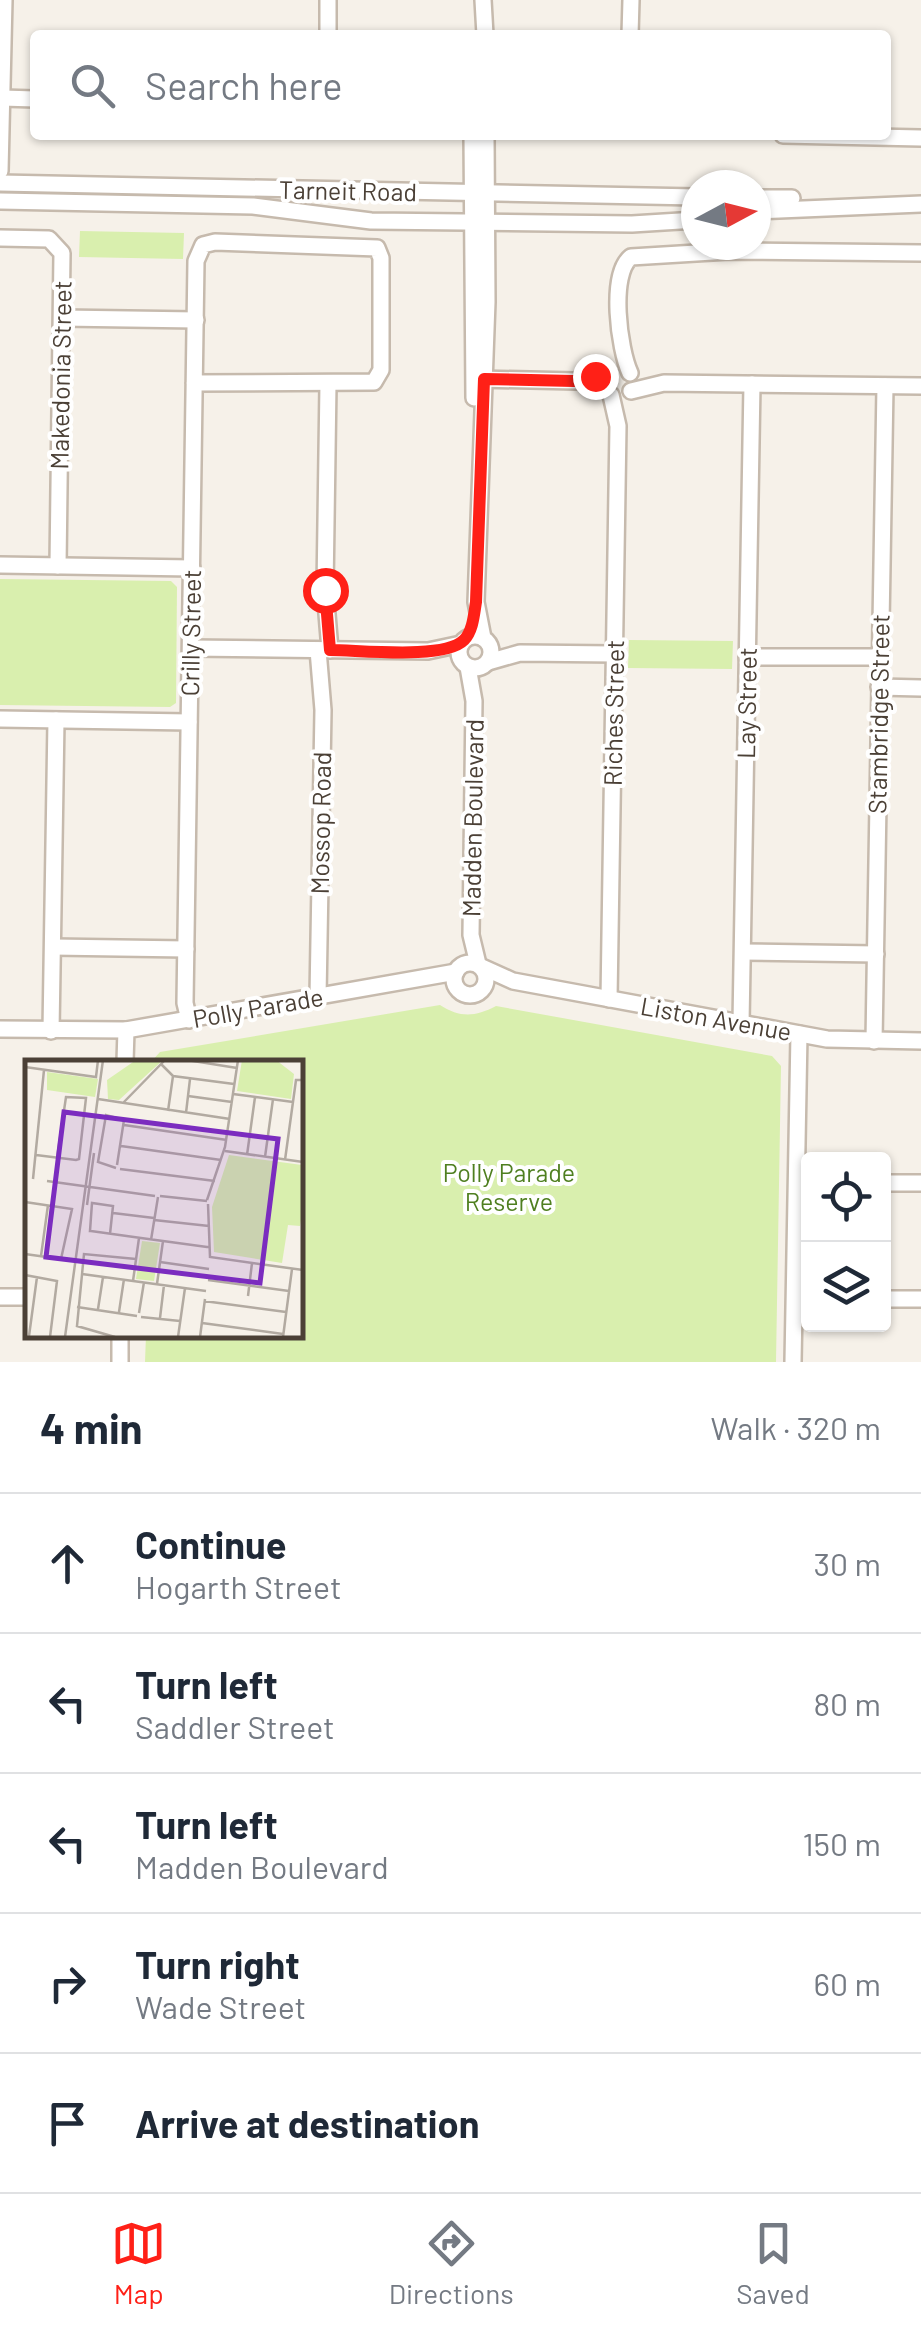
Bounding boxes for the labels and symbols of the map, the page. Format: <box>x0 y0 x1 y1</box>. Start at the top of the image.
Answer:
north arrow <box>681 170 771 260</box>
street label: Tarneit Road <box>279 174 417 206</box>
street label: Makedonia Street <box>43 280 77 470</box>
route end <box>573 354 619 400</box>
route start <box>303 568 349 614</box>
street label: Crilly Street <box>174 569 206 697</box>
street label: Stambridge Street <box>861 614 895 814</box>
street label: Riches Street <box>597 640 629 786</box>
street label: Lay Street <box>730 647 762 759</box>
street label: Madden Boulevard <box>455 719 489 917</box>
street label: Mossop Road <box>304 751 336 895</box>
street label: Polly Parade <box>190 981 326 1033</box>
street label: Liston Avenue <box>638 990 794 1046</box>
inset map <box>25 1060 302 1337</box>
park label: Polly Parade Reserve <box>443 1157 575 1216</box>

